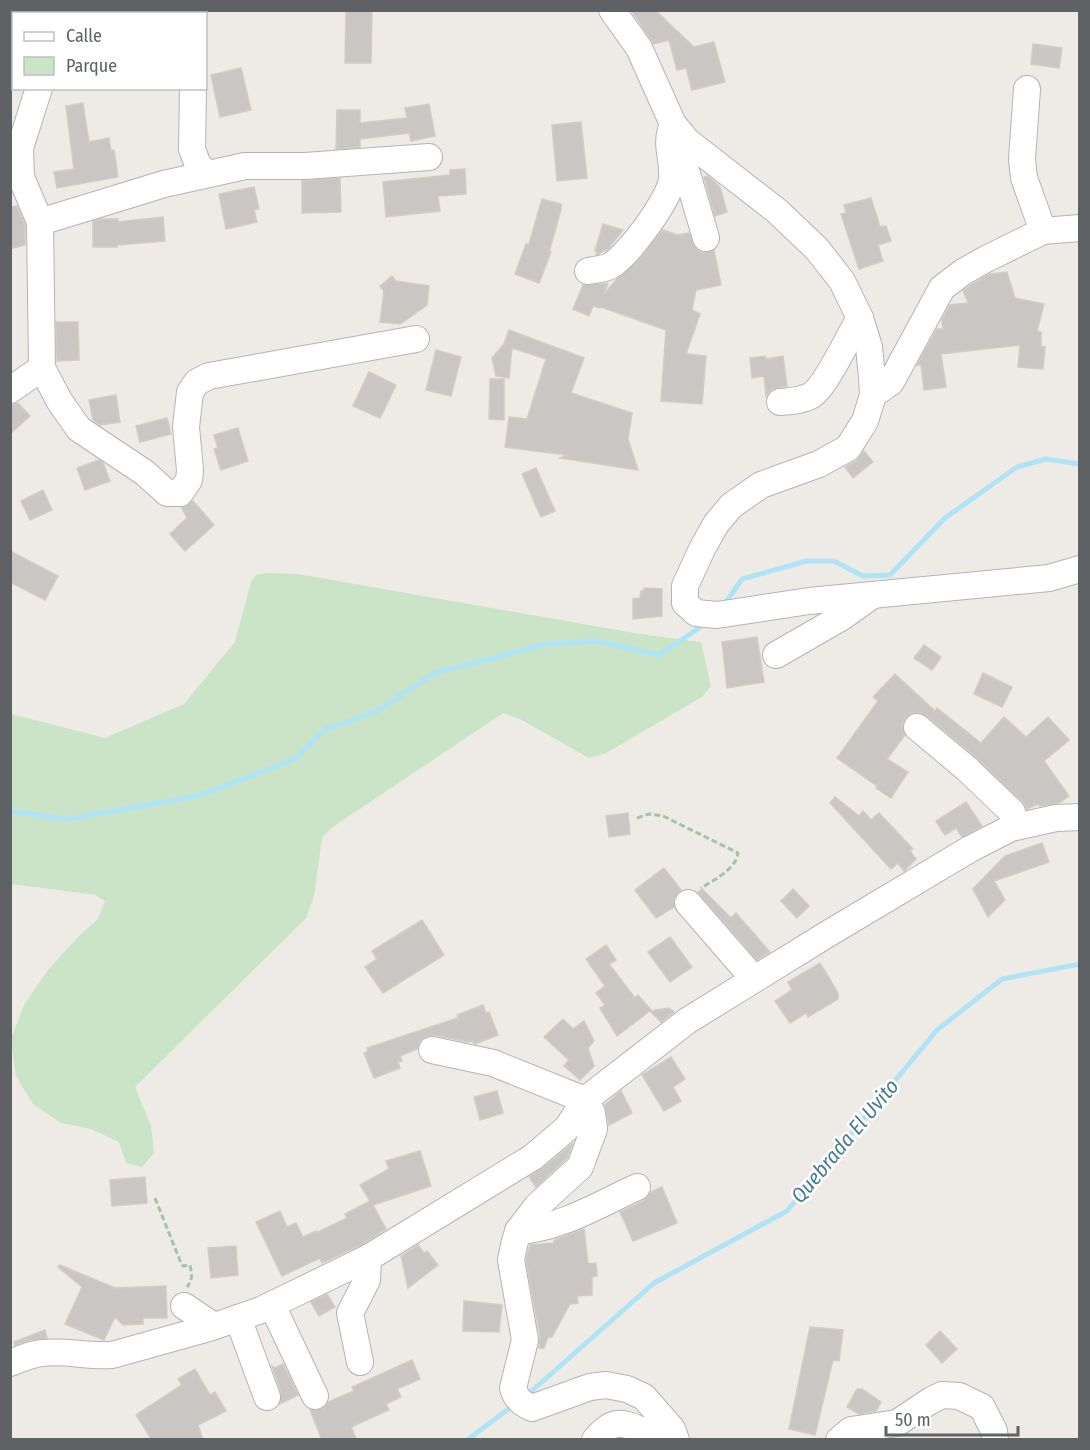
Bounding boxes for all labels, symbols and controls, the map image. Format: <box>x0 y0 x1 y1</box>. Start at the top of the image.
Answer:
legend <box>12 12 207 90</box>
text: Calle <box>66 25 102 47</box>
text: Parque <box>66 55 117 77</box>
water label: Quebrada El Uvito <box>786 1074 904 1208</box>
scale bar <box>886 1399 1018 1437</box>
text: 50 m <box>895 1409 931 1431</box>

